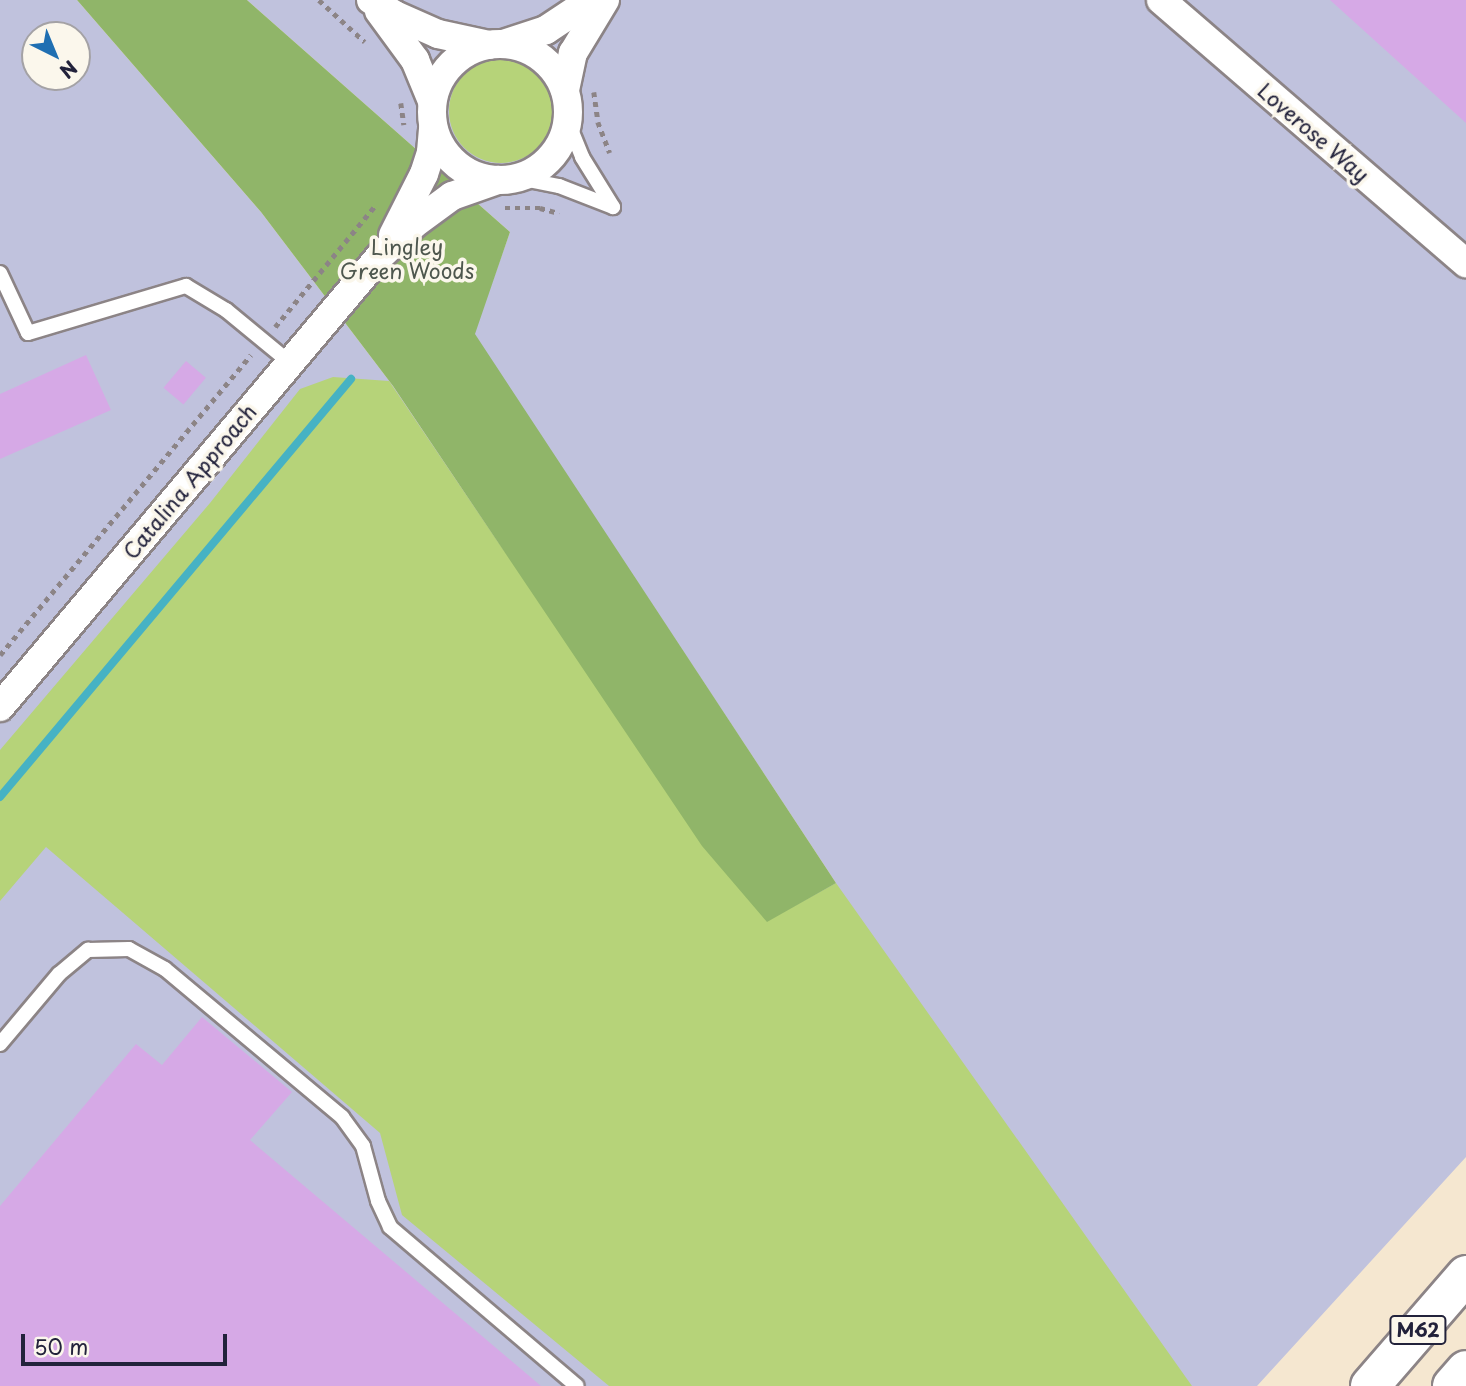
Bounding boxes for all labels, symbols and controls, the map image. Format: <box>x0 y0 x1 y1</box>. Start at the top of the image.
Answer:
north arrow <box>21 21 91 91</box>
text: N <box>54 55 84 85</box>
street label: Loverose Way <box>1253 77 1375 187</box>
park label: Lingley Green Woods <box>339 233 475 283</box>
street label: Catalina Approach <box>117 399 261 563</box>
road number: M62 <box>1388 1314 1448 1346</box>
scale bar <box>24 1320 231 1364</box>
text: 50 m <box>34 1330 88 1362</box>

